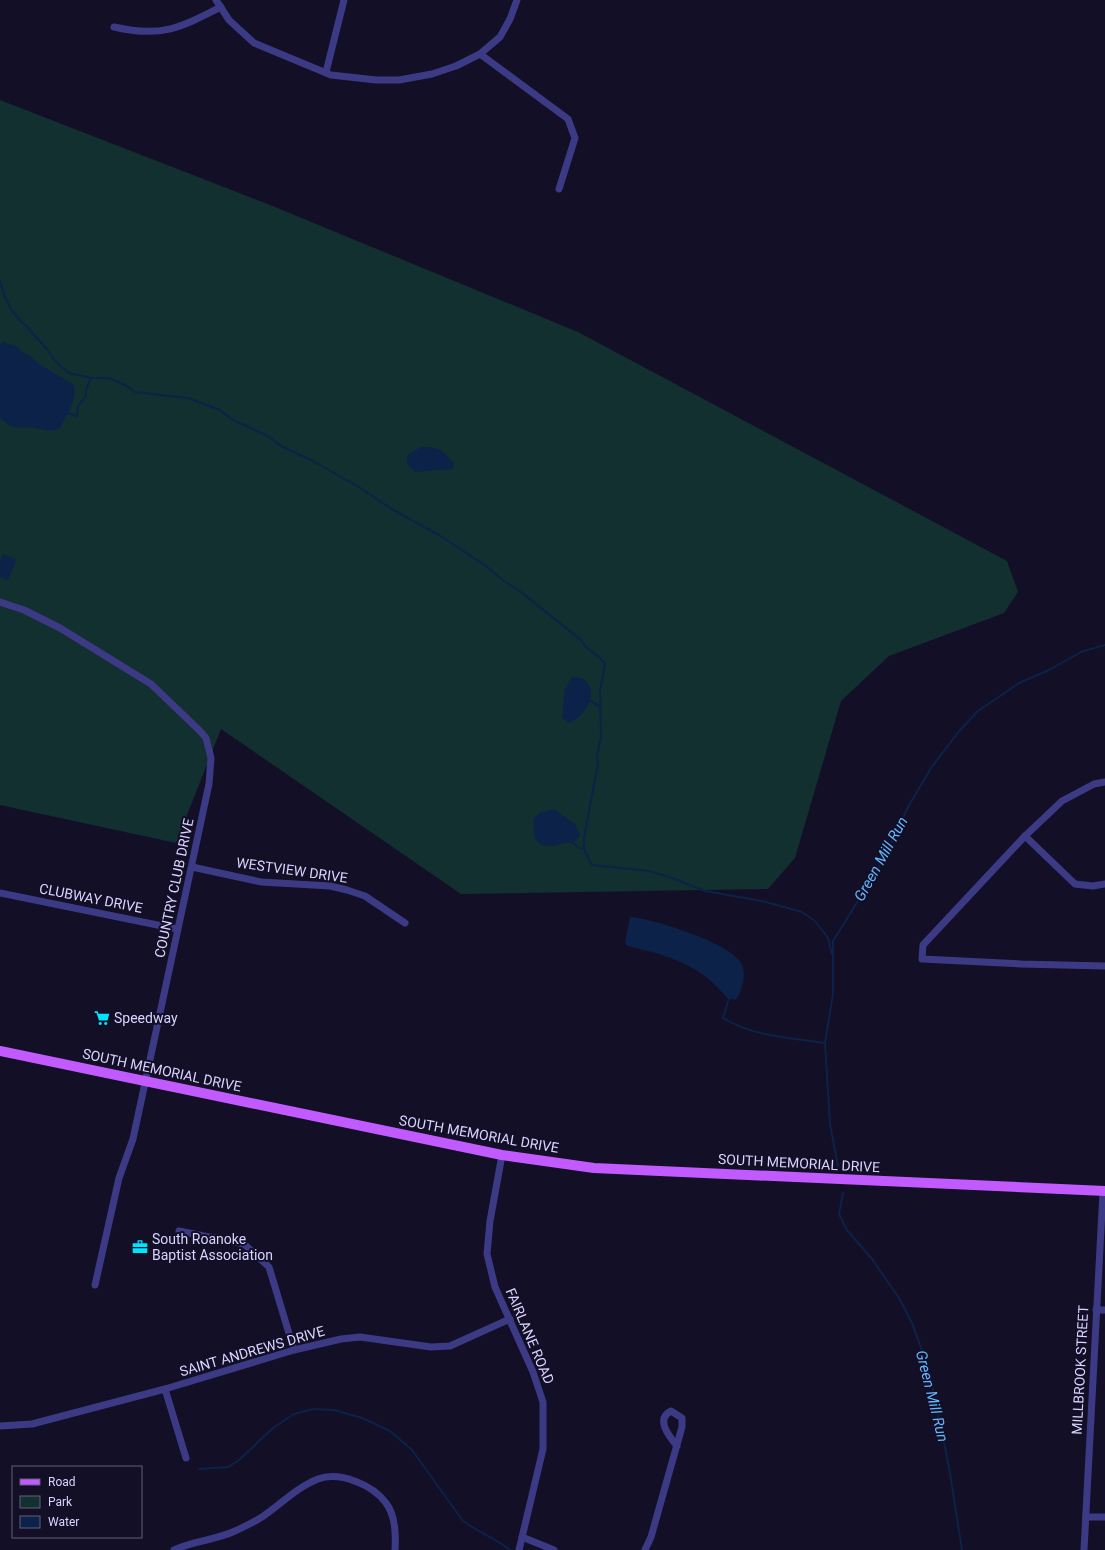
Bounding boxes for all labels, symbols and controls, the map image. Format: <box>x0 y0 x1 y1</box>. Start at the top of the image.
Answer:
water label: Green Mill Run <box>850 814 912 904</box>
street label: COUNTRY CLUB DRIVE <box>151 817 197 959</box>
street label: WESTVIEW DRIVE <box>235 854 349 886</box>
street label: CLUBWAY DRIVE <box>38 880 144 916</box>
supermarket icon: Speedway <box>93 1009 111 1027</box>
place label: Speedway <box>114 1010 178 1026</box>
street label: SOUTH MEMORIAL DRIVE <box>81 1045 243 1095</box>
street label: SOUTH MEMORIAL DRIVE <box>398 1112 560 1156</box>
street label: SOUTH MEMORIAL DRIVE <box>718 1151 880 1175</box>
place label: South Roanoke Baptist Association <box>152 1231 273 1263</box>
office icon: South Roanoke Baptist Association <box>131 1238 149 1256</box>
street label: FAIRLANE ROAD <box>503 1286 557 1386</box>
street label: MILLBROOK STREET <box>1069 1304 1091 1435</box>
street label: SAINT ANDREWS DRIVE <box>178 1323 326 1379</box>
water label: Green Mill Run <box>912 1348 952 1444</box>
legend <box>12 1466 142 1538</box>
text: Road <box>48 1475 76 1489</box>
text: Park <box>48 1495 73 1509</box>
text: Water <box>48 1515 79 1529</box>

